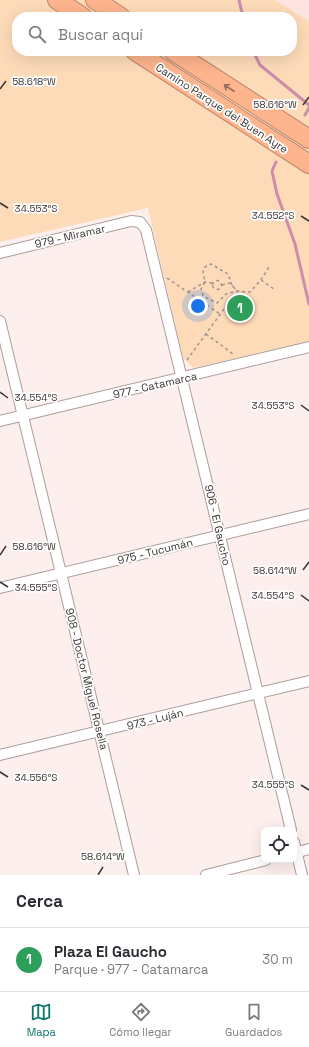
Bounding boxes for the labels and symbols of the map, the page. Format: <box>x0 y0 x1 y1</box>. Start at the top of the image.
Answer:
street label: Camino Parque del Buen Ayre <box>153 60 291 156</box>
text: 58.618°W <box>12 75 56 88</box>
one-way arrow <box>224 83 235 92</box>
text: 58.616°W <box>253 98 297 111</box>
text: 34.553°S <box>15 202 57 215</box>
text: 34.552°S <box>252 209 294 222</box>
street label: 979 - Miramar <box>33 221 107 251</box>
pin: 1 <box>227 293 253 323</box>
your location <box>188 296 208 316</box>
street label: 977 - Catamarca <box>112 368 199 401</box>
text: 34.554°S <box>15 391 58 404</box>
text: 34.553°S <box>252 399 294 412</box>
street label: 906 - El Gaucho <box>202 483 234 567</box>
street label: 975 - Tucumán <box>116 535 194 567</box>
text: 58.616°W <box>12 540 56 553</box>
text: 58.614°W <box>253 564 297 577</box>
text: 34.555°S <box>15 581 57 594</box>
text: 34.554°S <box>252 589 295 602</box>
street label: 908 - Doctor Miguel Rosella <box>63 607 112 752</box>
street label: 973 - Luján <box>125 705 185 733</box>
text: 34.556°S <box>15 771 57 784</box>
text: 34.555°S <box>252 778 294 791</box>
text: 58.614°W <box>81 850 125 863</box>

